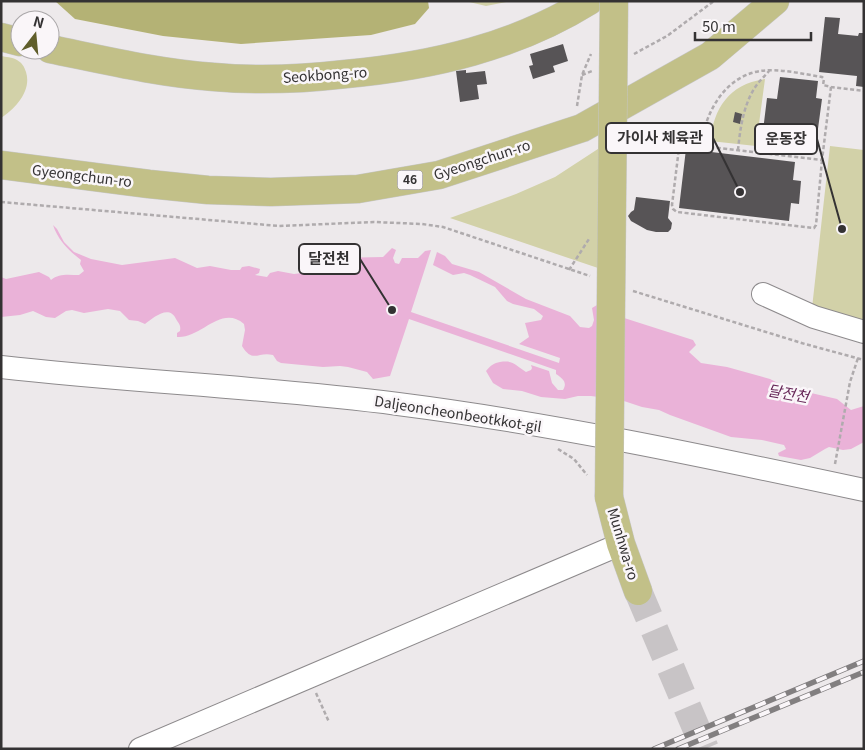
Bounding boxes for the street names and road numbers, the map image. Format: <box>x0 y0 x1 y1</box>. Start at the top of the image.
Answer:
street label: Seokbong-ro <box>282 61 368 87</box>
street label: Gyeongchun-ro <box>431 134 533 184</box>
street label: Gyeongchun-ro <box>31 159 133 191</box>
road number: 46 <box>398 170 422 190</box>
street label: Daljeoncheonbeotkkot-gil <box>373 390 543 436</box>
street label: Munhwa-ro <box>604 505 644 582</box>

